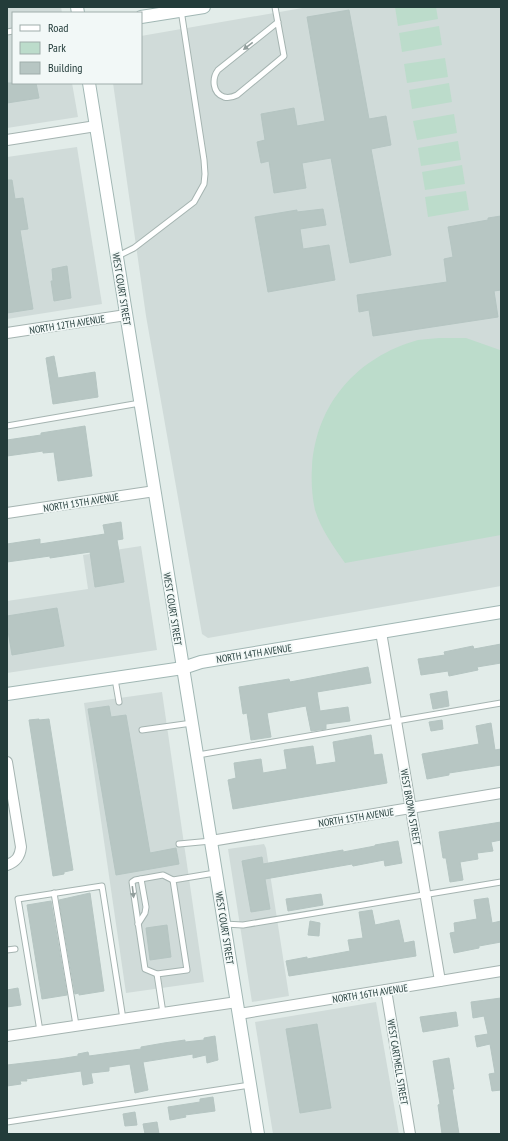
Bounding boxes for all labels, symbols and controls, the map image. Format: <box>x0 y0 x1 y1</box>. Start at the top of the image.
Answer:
legend <box>12 12 142 84</box>
text: Road <box>48 20 68 35</box>
text: Park <box>48 40 66 55</box>
one-way arrow <box>242 42 253 51</box>
text: Building <box>48 60 83 75</box>
street label: WEST COURT STREET <box>109 252 134 327</box>
street label: NORTH 12TH AVENUE <box>29 312 106 337</box>
street label: NORTH 13TH AVENUE <box>43 490 120 515</box>
street label: WEST COURT STREET <box>160 572 185 647</box>
street label: NORTH 14TH AVENUE <box>216 641 293 666</box>
street label: WEST BROWN STREET <box>397 768 424 847</box>
street label: NORTH 15TH AVENUE <box>318 805 395 830</box>
one-way arrow <box>130 886 136 898</box>
street label: WEST COURT STREET <box>212 891 237 966</box>
street label: NORTH 16TH AVENUE <box>332 981 409 1006</box>
street label: WEST CARTMELL STREET <box>384 1018 411 1106</box>

